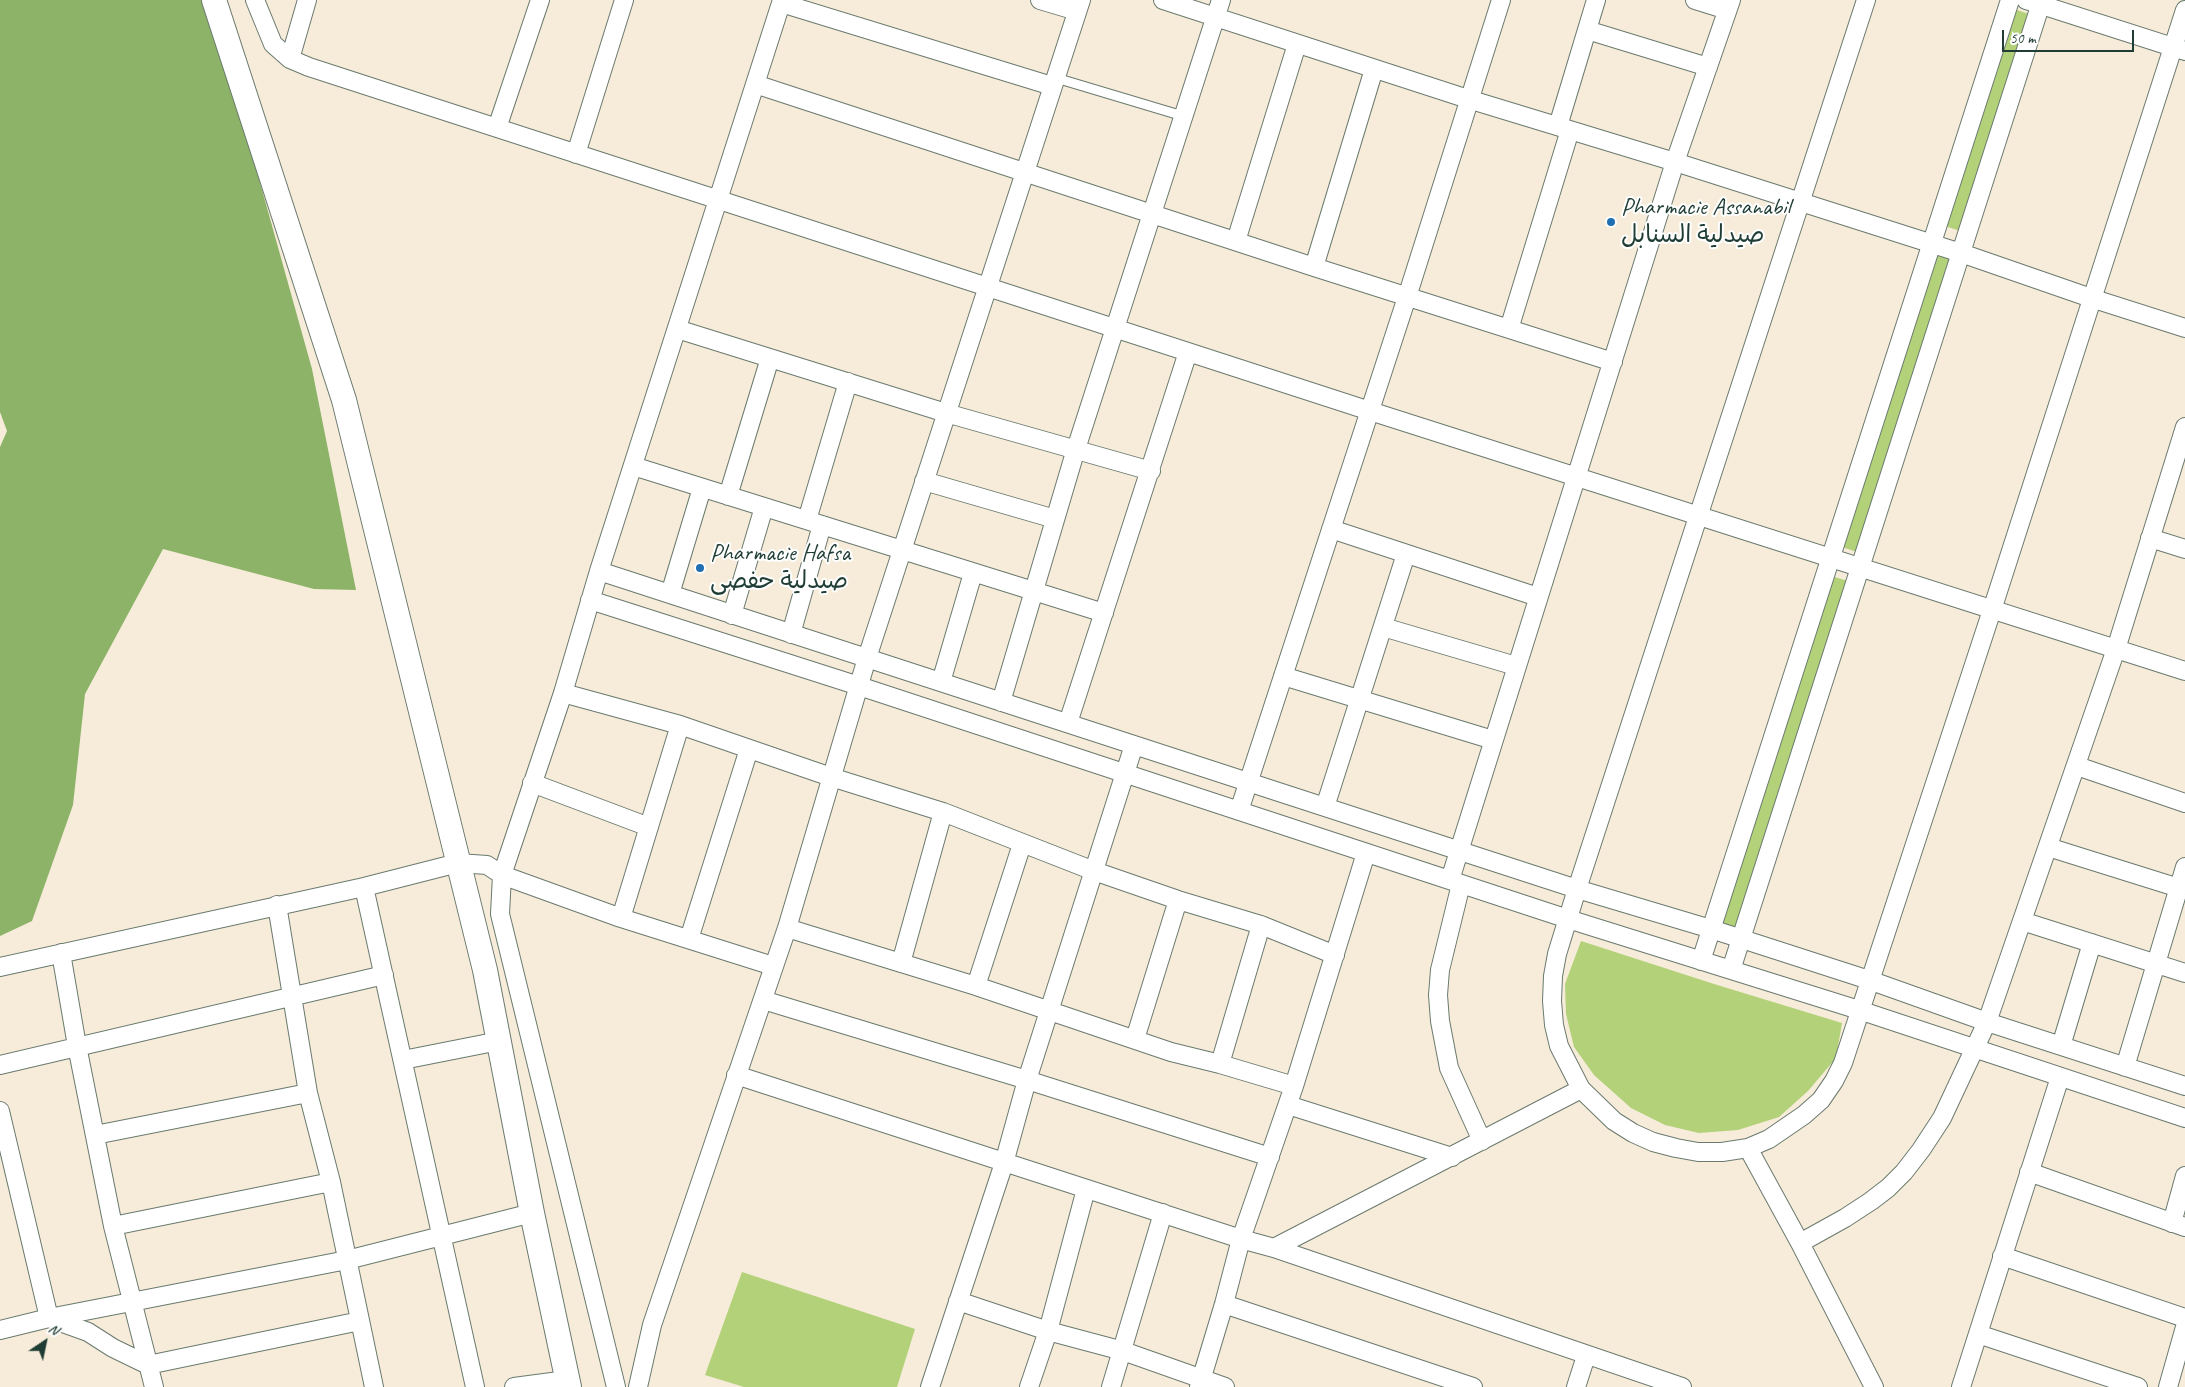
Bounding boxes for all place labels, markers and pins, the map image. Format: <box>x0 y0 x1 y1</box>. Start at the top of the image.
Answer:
place label: Pharmacie Assanabil صيدلية السنابل <box>1621 194 1790 250</box>
marker: Pharmacie Assanabil صيدلية السنابل <box>1605 216 1617 228</box>
place label: Pharmacie Hafsa صيدلية حفصى <box>710 540 850 596</box>
marker: Pharmacie Hafsa صيدلية حفصى <box>694 562 706 574</box>

